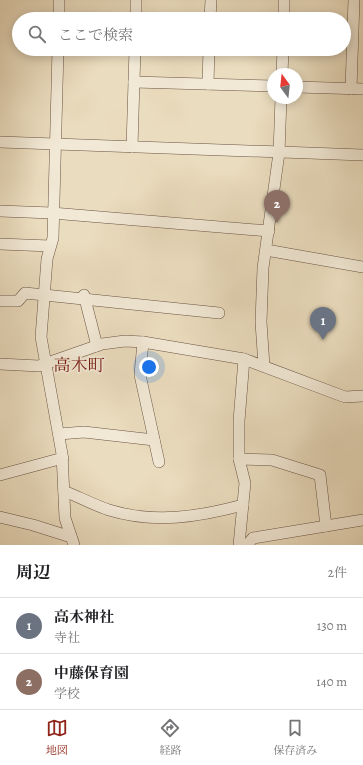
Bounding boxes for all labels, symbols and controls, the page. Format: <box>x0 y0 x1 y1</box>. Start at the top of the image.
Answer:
search box <box>12 12 351 56</box>
icon: search <box>26 23 48 45</box>
text: ここで検索 <box>58 25 133 45</box>
north arrow <box>267 68 303 104</box>
pin: 2 <box>264 190 290 223</box>
pin: 1 <box>310 307 336 340</box>
district label: 高木町 <box>54 354 105 377</box>
your location <box>139 357 159 377</box>
text: 周辺 <box>16 561 50 584</box>
text: 2件 <box>328 564 347 581</box>
text: 高木神社 <box>54 607 114 627</box>
text: 1 <box>27 617 31 634</box>
text: 130 m <box>317 617 347 634</box>
text: 寺社 <box>54 629 80 646</box>
text: 中藤保育園 <box>54 663 129 683</box>
text: 2 <box>26 673 32 690</box>
text: 140 m <box>316 673 347 690</box>
text: 学校 <box>54 685 80 702</box>
tab: 地図 <box>46 717 68 758</box>
tab: 経路 <box>159 717 181 758</box>
tab: 保存済み <box>273 717 317 758</box>

